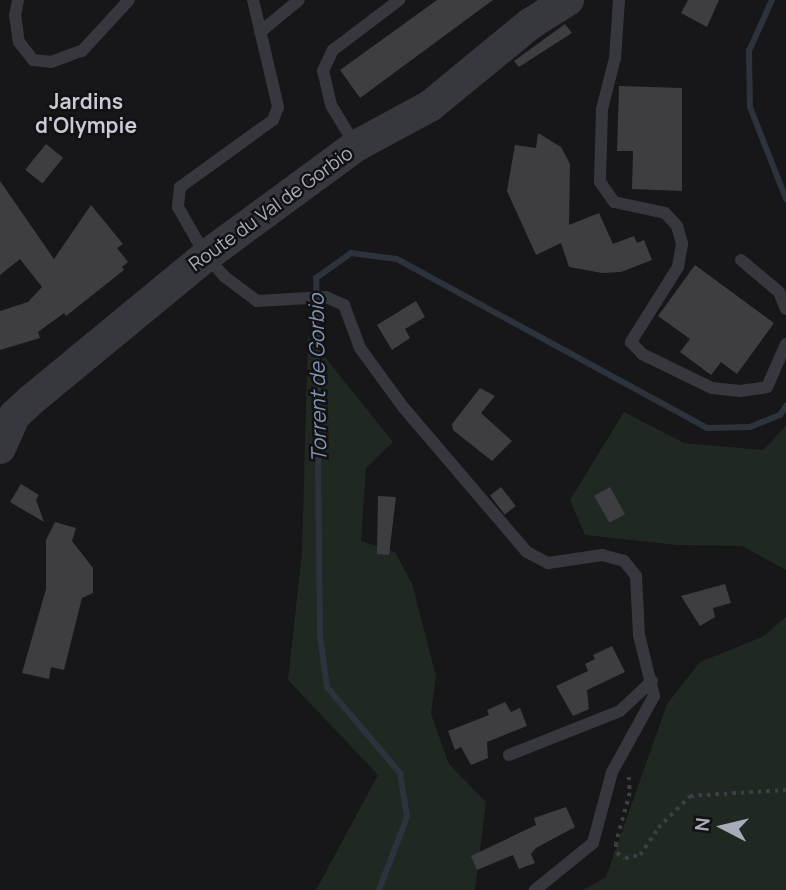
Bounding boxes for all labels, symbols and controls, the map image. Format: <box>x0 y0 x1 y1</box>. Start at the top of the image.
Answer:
district label: Jardins d'Olympie <box>35 88 137 138</box>
street label: Route du Val de Gorbio <box>185 142 357 276</box>
water label: Torrent de Gorbio <box>303 293 331 463</box>
north arrow <box>688 792 758 862</box>
text: N <box>688 816 716 833</box>

